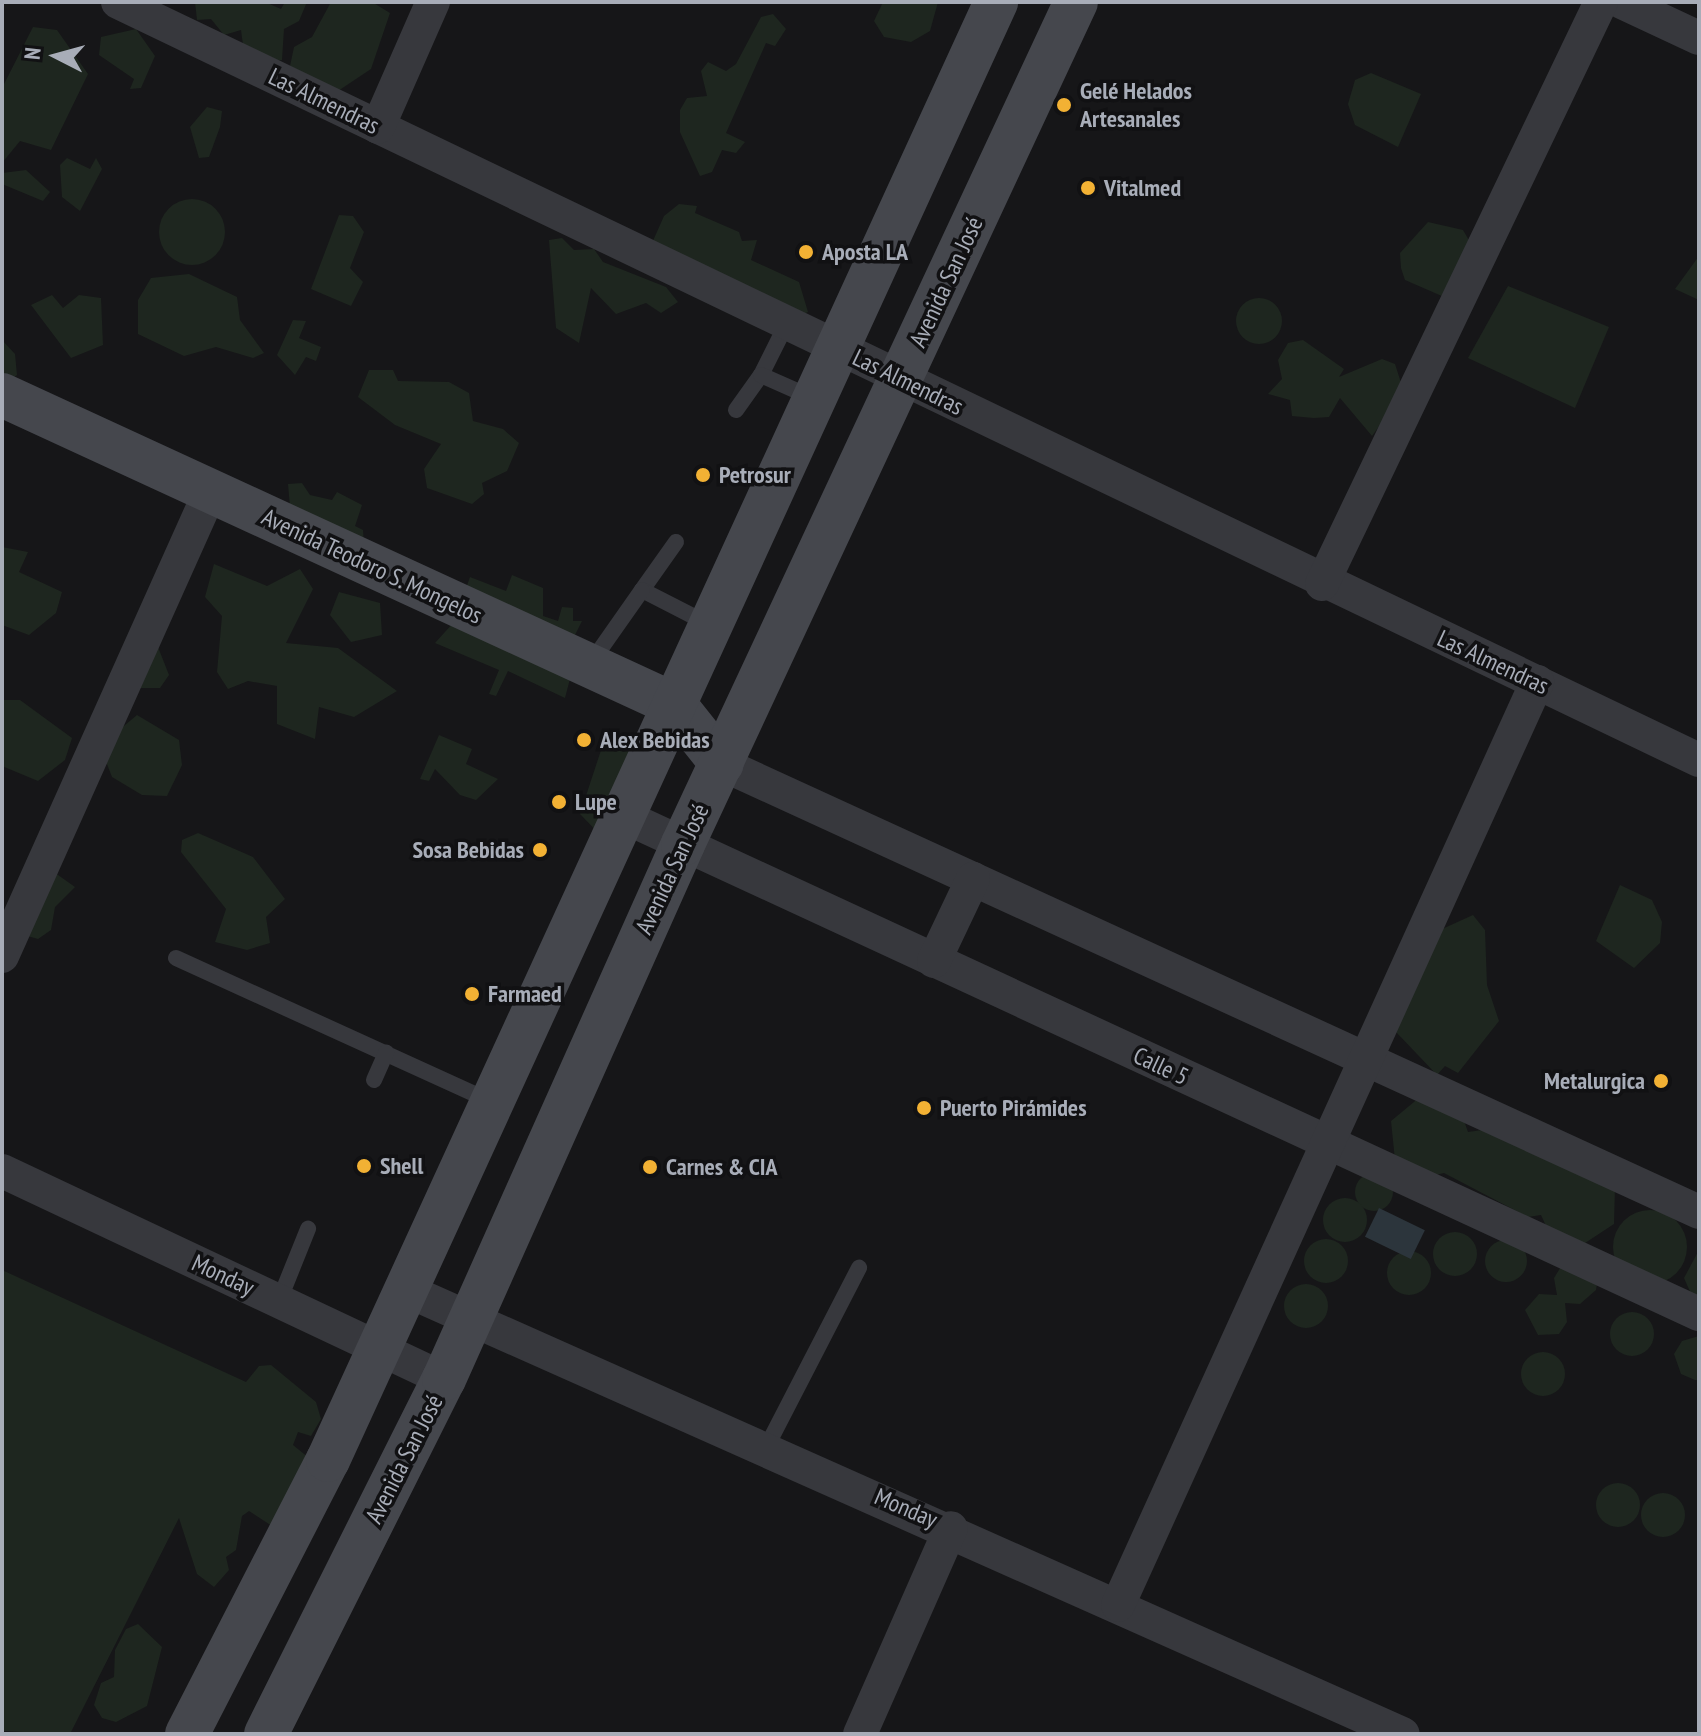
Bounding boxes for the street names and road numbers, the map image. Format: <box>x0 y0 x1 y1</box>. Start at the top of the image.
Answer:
street label: Las Almendras <box>264 62 384 140</box>
street label: Avenida San José <box>903 212 989 352</box>
street label: Las Almendras <box>848 343 968 421</box>
street label: Avenida Teodoro S. Mongelos <box>256 502 488 630</box>
street label: Las Almendras <box>1432 624 1554 700</box>
street label: Avenida San José <box>629 799 715 939</box>
street label: Calle 5 <box>1129 1041 1193 1091</box>
street label: Monday <box>187 1248 259 1302</box>
street label: Avenida San José <box>359 1390 449 1528</box>
street label: Monday <box>870 1482 942 1534</box>

